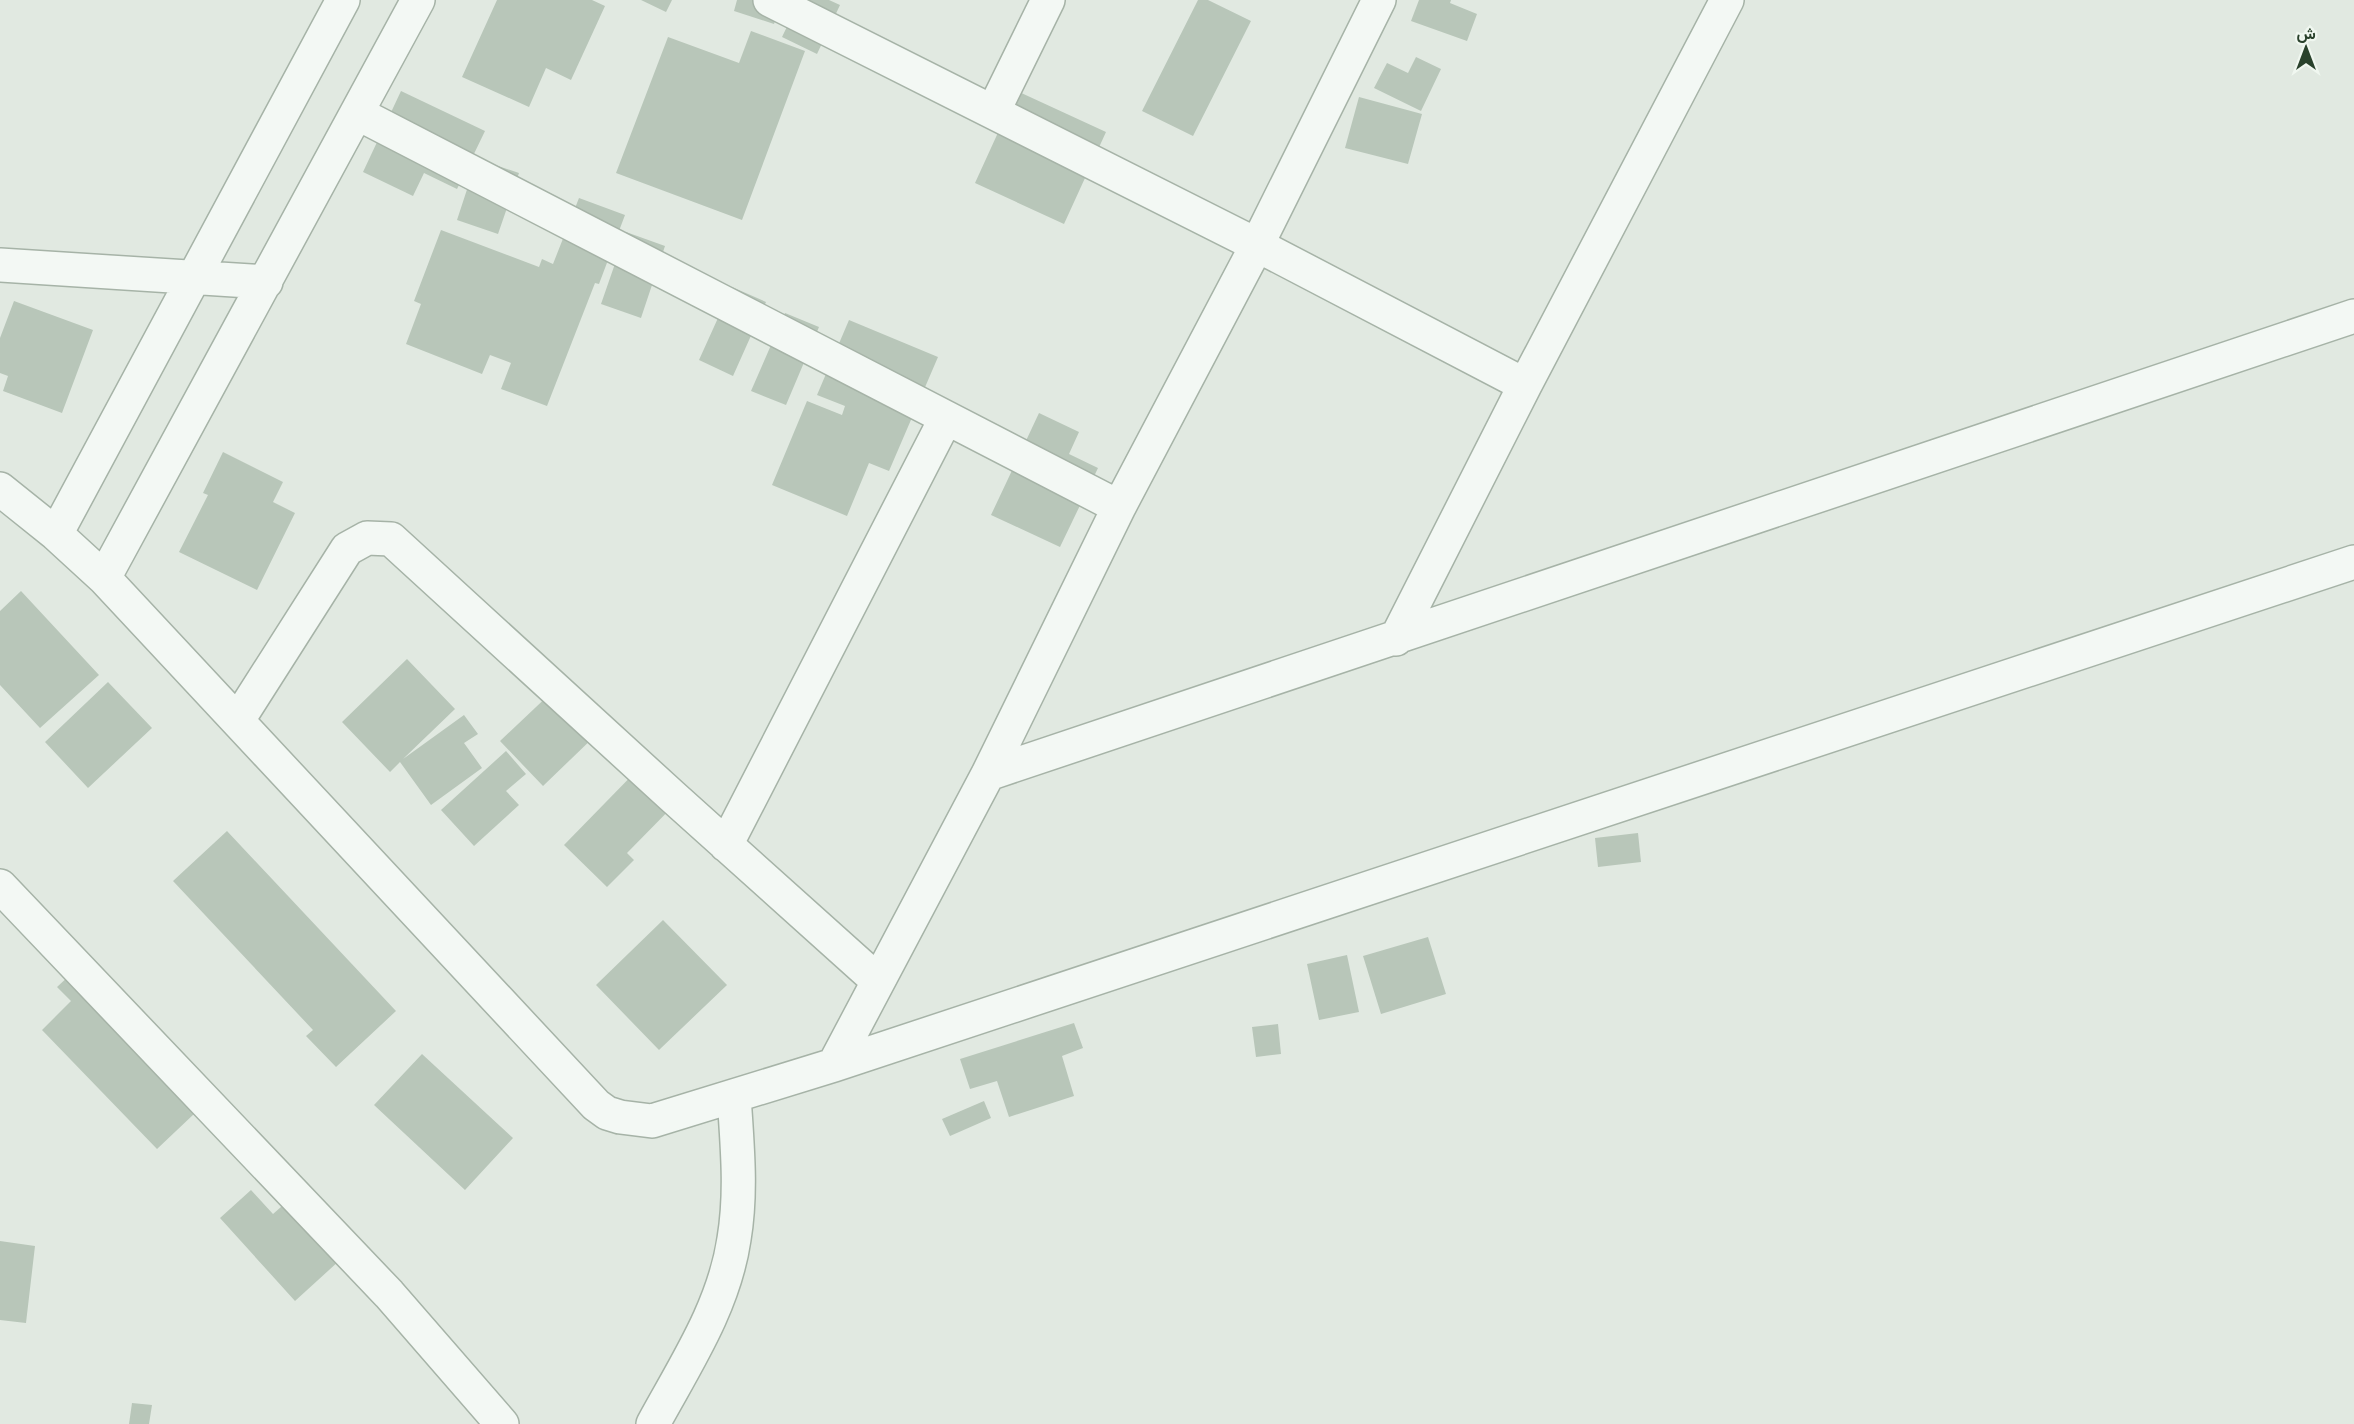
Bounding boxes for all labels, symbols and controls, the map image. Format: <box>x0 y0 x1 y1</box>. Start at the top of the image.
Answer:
north arrow <box>2276 18 2336 78</box>
text: ش <box>2296 24 2316 43</box>

